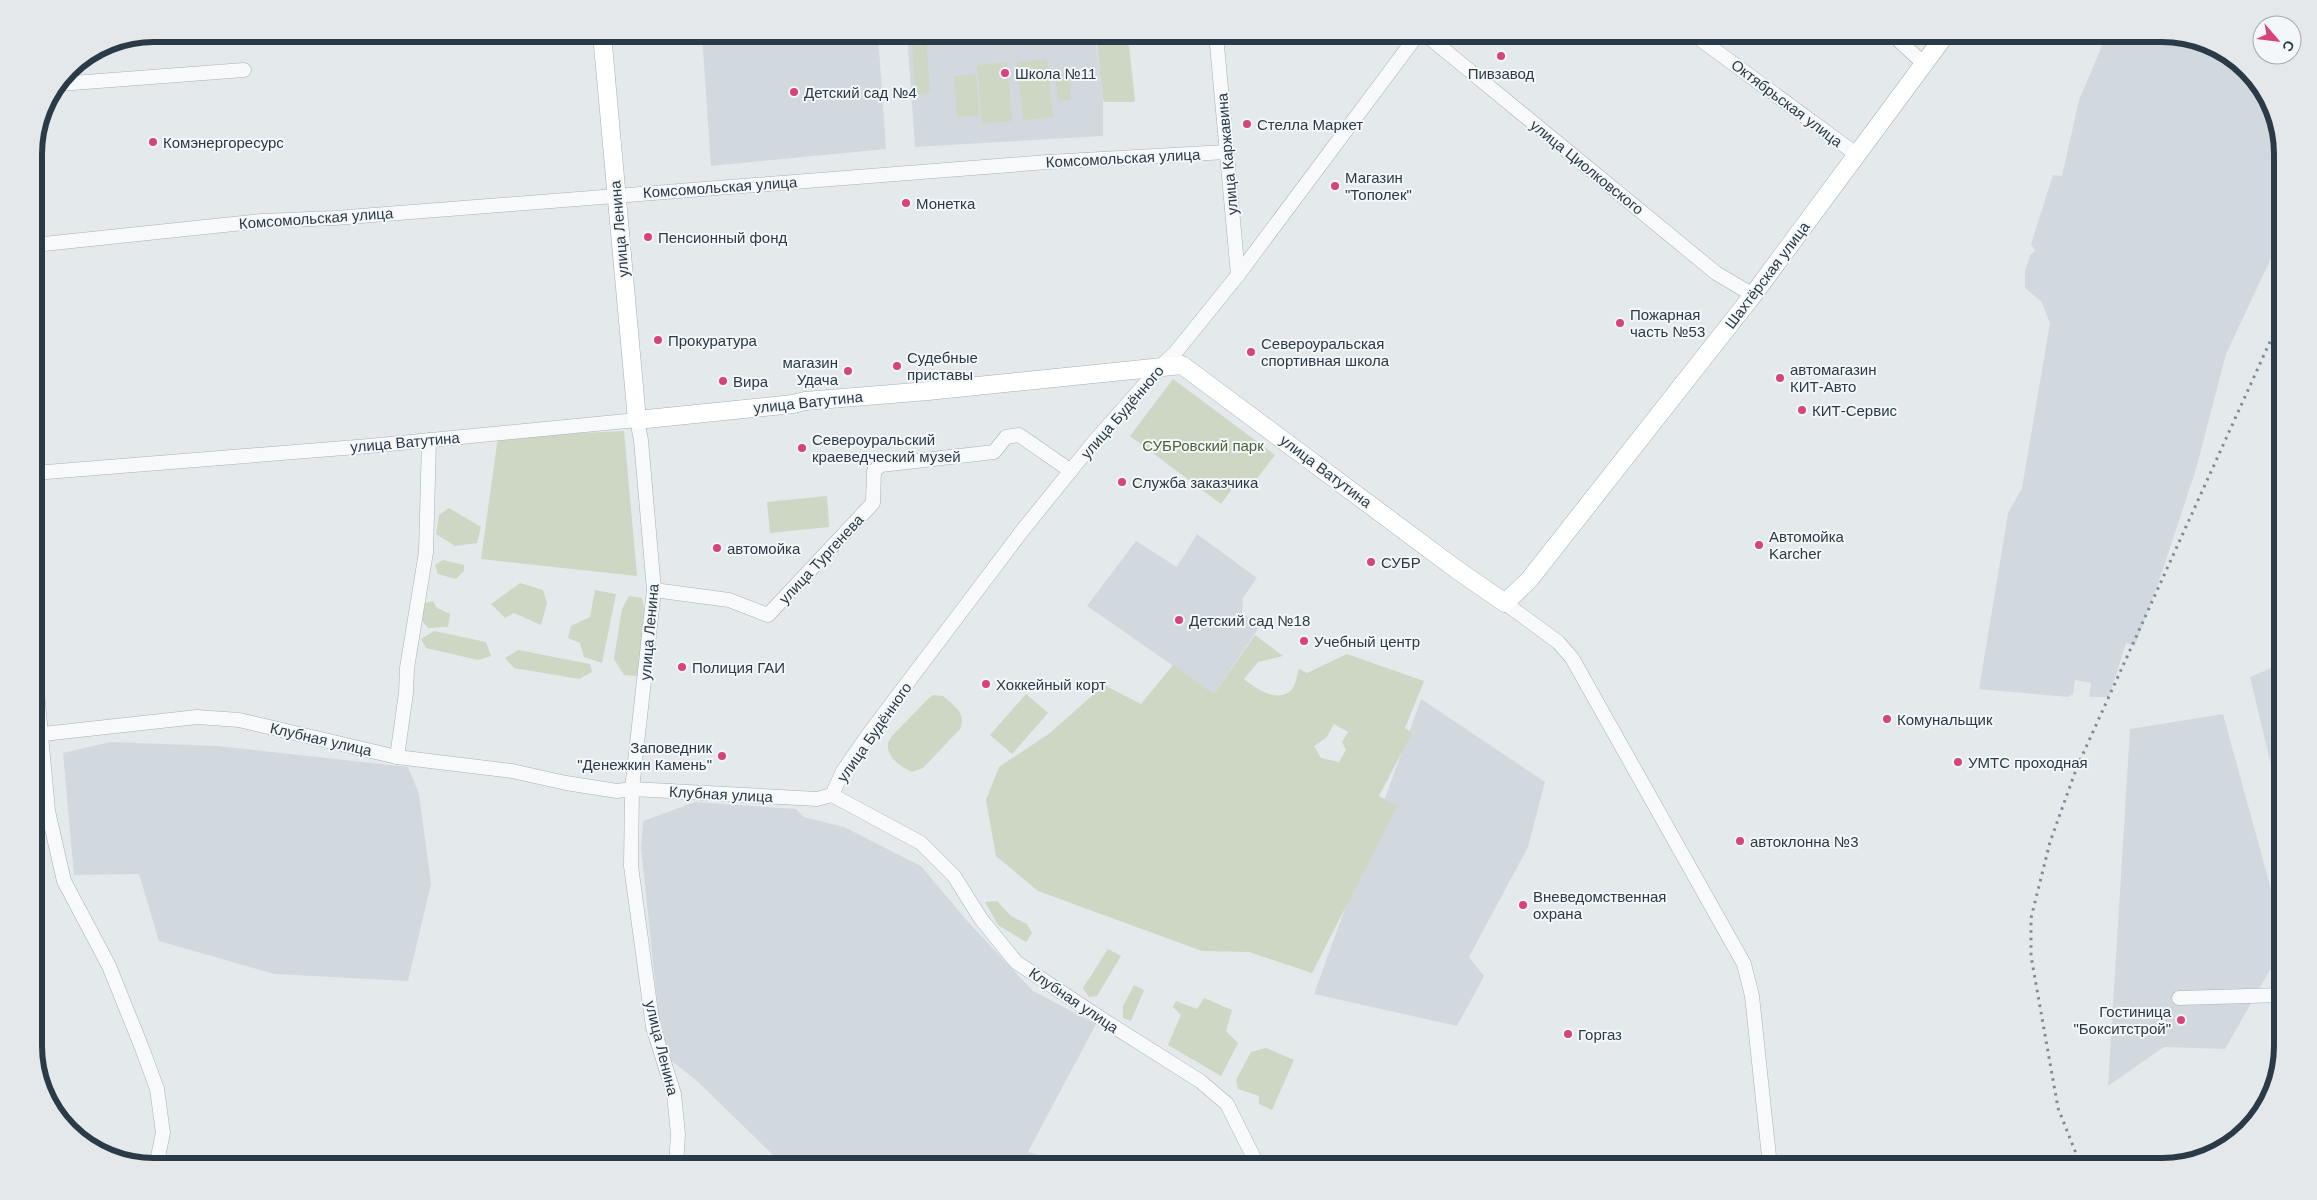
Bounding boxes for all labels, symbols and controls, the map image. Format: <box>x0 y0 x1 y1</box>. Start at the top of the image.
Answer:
north arrow <box>2252 15 2302 65</box>
text: С <box>2279 38 2298 54</box>
marker: Пивзавод <box>1495 50 1507 62</box>
street label: Октябрьская улица <box>1728 56 1846 151</box>
place label: Школа №11 <box>1015 65 1096 82</box>
place label: Пивзавод <box>1468 65 1535 82</box>
marker: Школа №11 <box>999 67 1011 79</box>
place label: Детский сад №4 <box>804 84 917 101</box>
marker: Детский сад №4 <box>788 86 800 98</box>
street label: улица Каржавина <box>1213 92 1241 216</box>
place label: Стелла Маркет <box>1257 116 1363 133</box>
street label: улица Циолковского <box>1527 116 1647 218</box>
marker: Стелла Маркет <box>1241 118 1253 130</box>
place label: Комэнергоресурс <box>163 134 284 151</box>
marker: Комэнергоресурс <box>147 136 159 148</box>
street label: Комсомольская улица <box>1045 145 1201 171</box>
place label: Магазин "Тополек" <box>1345 169 1412 203</box>
street label: Комсомольская улица <box>642 173 798 201</box>
street label: улица Ленина <box>606 179 632 278</box>
marker: Магазин "Тополек" <box>1329 180 1341 192</box>
place label: Монетка <box>916 195 976 212</box>
marker: Монетка <box>900 197 912 209</box>
street label: Комсомольская улица <box>238 204 394 232</box>
street label: Шахтёрская улица <box>1721 218 1813 332</box>
place label: Пенсионный фонд <box>658 229 787 246</box>
marker: Пенсионный фонд <box>642 231 654 243</box>
place label: Пожарная часть №53 <box>1630 306 1705 340</box>
marker: Пожарная часть №53 <box>1614 317 1626 329</box>
place label: Прокуратура <box>668 332 758 349</box>
marker: Прокуратура <box>652 334 664 346</box>
place label: Североуральская спортивная школа <box>1261 335 1390 369</box>
marker: Североуральская спортивная школа <box>1245 346 1257 358</box>
place label: Судебные приставы <box>907 349 978 383</box>
place label: магазин Удача <box>782 354 839 388</box>
marker: Судебные приставы <box>891 360 903 372</box>
place label: автомагазин КИТ-Авто <box>1790 361 1877 395</box>
street label: улица Будённого <box>1077 362 1167 462</box>
marker: магазин Удача <box>842 365 854 377</box>
marker: автомагазин КИТ-Авто <box>1774 372 1786 384</box>
place label: Вира <box>733 373 769 390</box>
marker: Вира <box>717 375 729 387</box>
street label: улица Ватутина <box>752 388 864 416</box>
place label: КИТ-Сервис <box>1812 402 1898 419</box>
marker: КИТ-Сервис <box>1796 404 1808 416</box>
street label: улица Ватутина <box>350 429 461 455</box>
place label: Североуральский краеведческий музей <box>812 431 961 465</box>
street label: улица Ватутина <box>1277 431 1375 511</box>
park label: СУБРовский парк <box>1142 437 1264 454</box>
marker: Североуральский краеведческий музей <box>796 442 808 454</box>
place label: Служба заказчика <box>1132 474 1259 491</box>
marker: Служба заказчика <box>1116 476 1128 488</box>
street label: улица Тургенева <box>775 510 867 607</box>
place label: Автомойка Karcher <box>1769 528 1845 562</box>
marker: Автомойка Karcher <box>1753 539 1765 551</box>
place label: автомойка <box>727 540 801 557</box>
marker: автомойка <box>711 542 723 554</box>
place label: СУБР <box>1381 554 1421 571</box>
marker: СУБР <box>1365 556 1377 568</box>
street label: улица Ленина <box>636 582 662 681</box>
place label: Детский сад №18 <box>1189 612 1310 629</box>
marker: Детский сад №18 <box>1173 614 1185 626</box>
place label: Учебный центр <box>1314 633 1420 650</box>
marker: Учебный центр <box>1298 635 1310 647</box>
place label: Полиция ГАИ <box>692 659 785 676</box>
marker: Полиция ГАИ <box>676 661 688 673</box>
place label: Хоккейный корт <box>996 676 1106 693</box>
marker: Хоккейный корт <box>980 678 992 690</box>
street label: улица Будённого <box>833 679 915 785</box>
place label: Комунальщик <box>1897 711 1993 728</box>
marker: Комунальщик <box>1881 713 1893 725</box>
street label: Клубная улица <box>268 719 374 759</box>
place label: Заповедник "Денежкин Камень" <box>577 739 712 773</box>
marker: Заповедник "Денежкин Камень" <box>716 750 728 762</box>
place label: УМТС проходная <box>1968 754 2088 771</box>
marker: УМТС проходная <box>1952 756 1964 768</box>
street label: Клубная улица <box>669 783 774 805</box>
place label: автоклонна №3 <box>1750 833 1859 850</box>
marker: автоклонна №3 <box>1734 835 1746 847</box>
place label: Вневедомственная охрана <box>1533 888 1666 922</box>
marker: Вневедомственная охрана <box>1517 899 1529 911</box>
street label: Клубная улица <box>1026 964 1122 1036</box>
street label: улица Ленина <box>642 999 682 1098</box>
place label: Гостиница "Бокситстрой" <box>2073 1003 2172 1037</box>
marker: Гостиница "Бокситстрой" <box>2175 1014 2187 1026</box>
place label: Горгаз <box>1578 1026 1622 1043</box>
marker: Горгаз <box>1562 1028 1574 1040</box>

